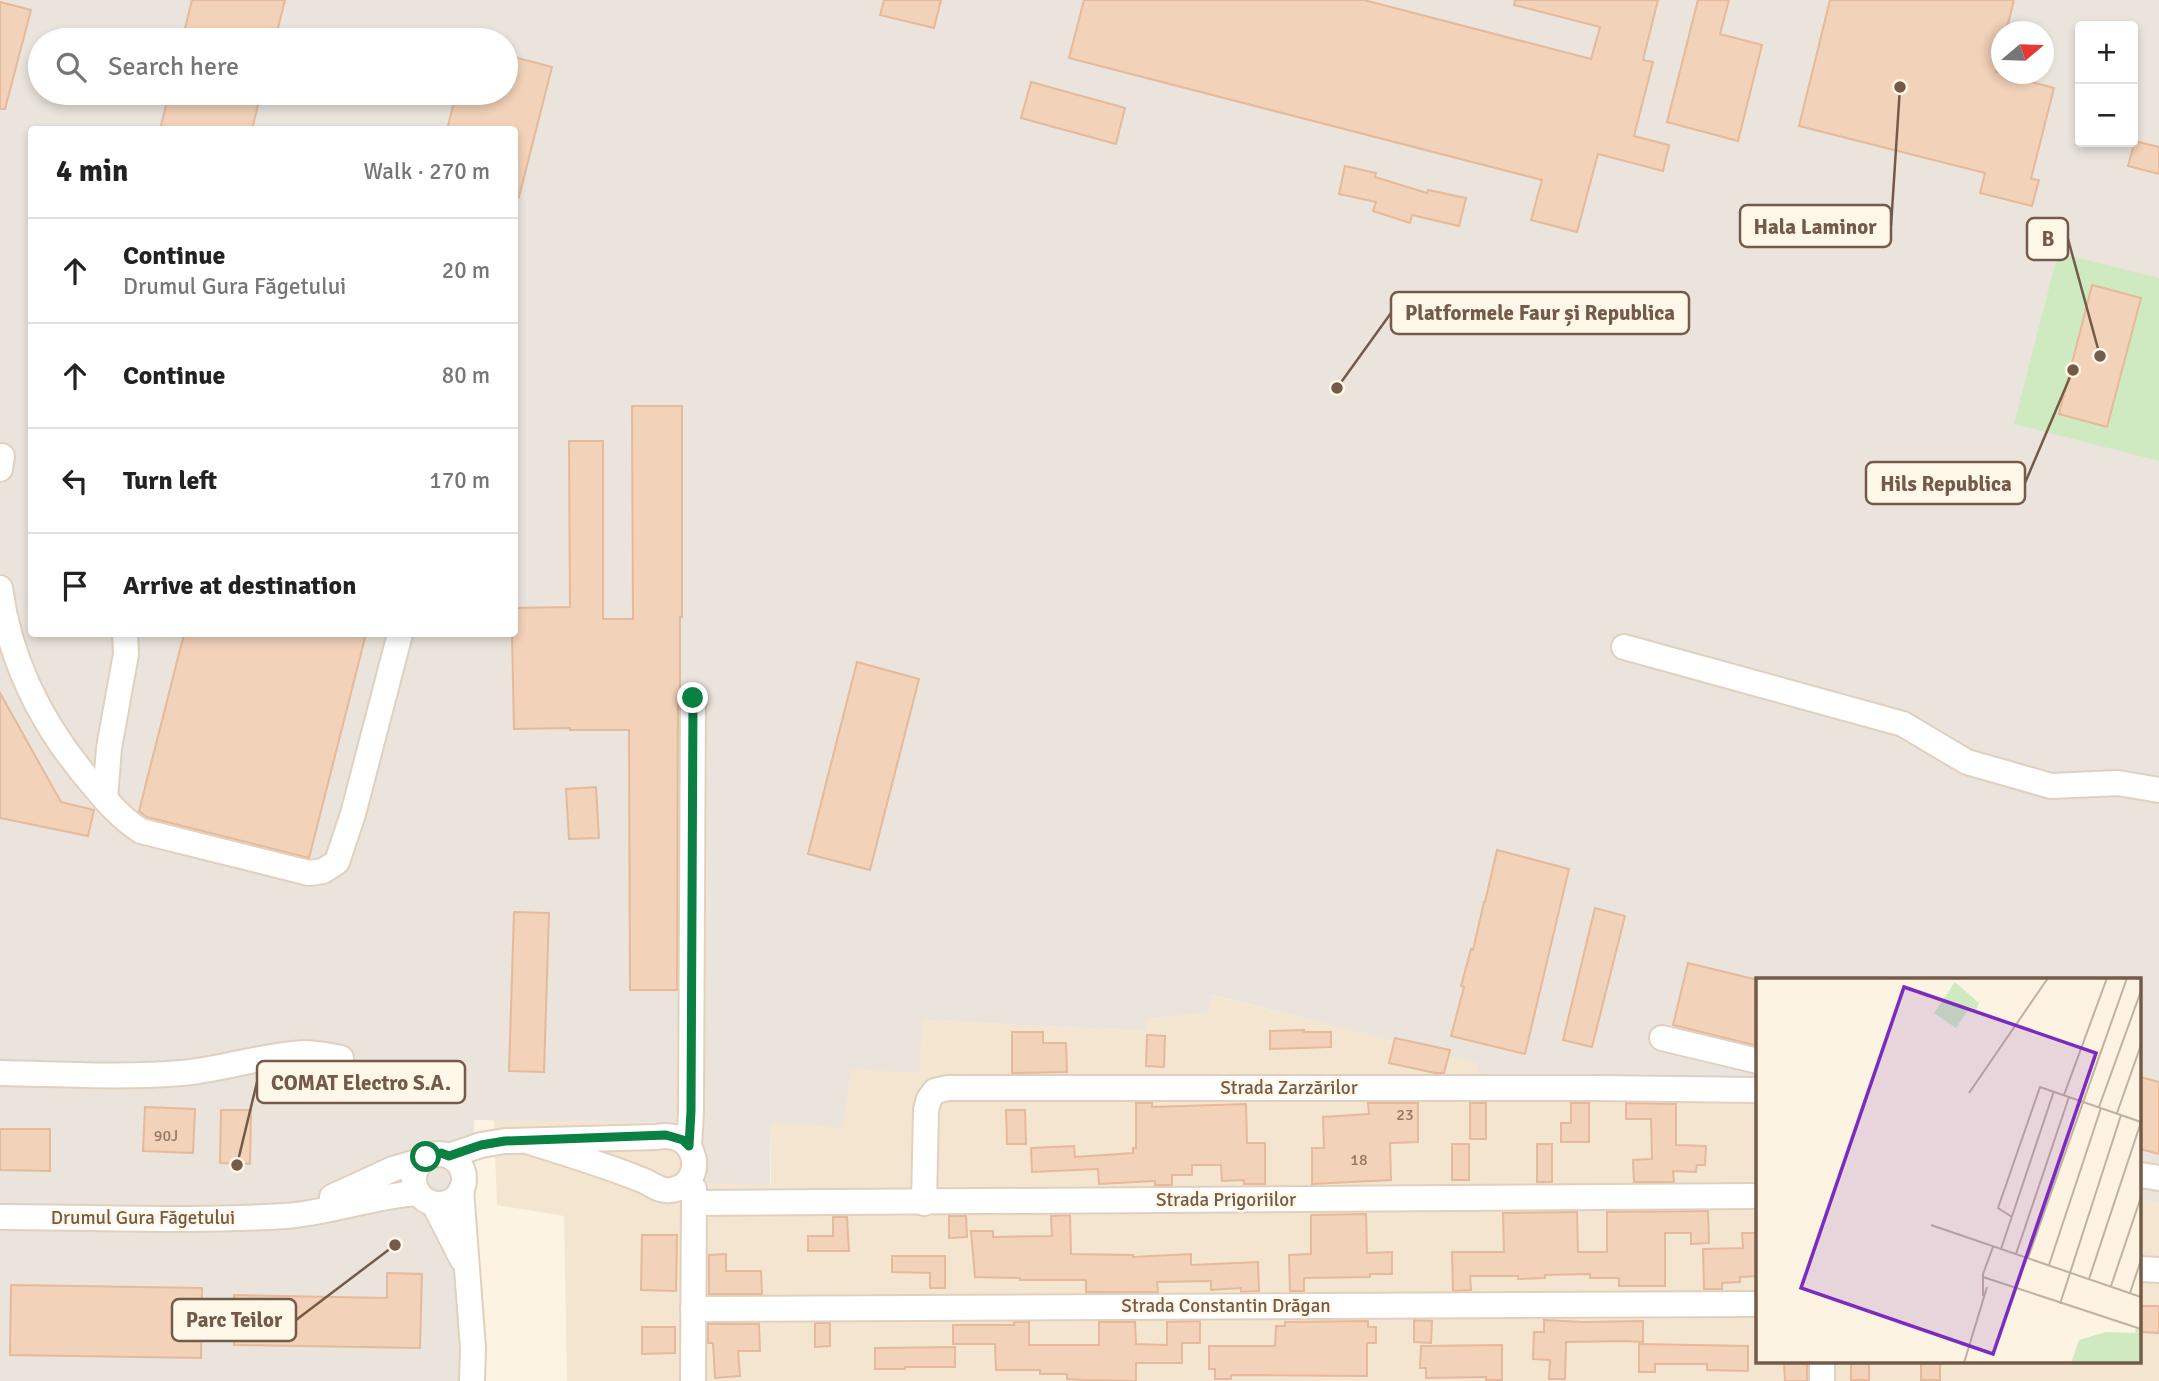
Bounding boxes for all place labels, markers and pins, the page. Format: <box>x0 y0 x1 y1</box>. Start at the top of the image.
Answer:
callout: Hala Laminor <box>1740 205 1891 247</box>
callout: B <box>2027 218 2068 260</box>
callout: Platformele Faur și Republica <box>1391 292 1689 334</box>
callout: Hils Republica <box>1866 462 2025 504</box>
callout: COMAT Electro S.A. <box>257 1061 465 1103</box>
callout: Parc Teilor <box>172 1299 296 1341</box>

